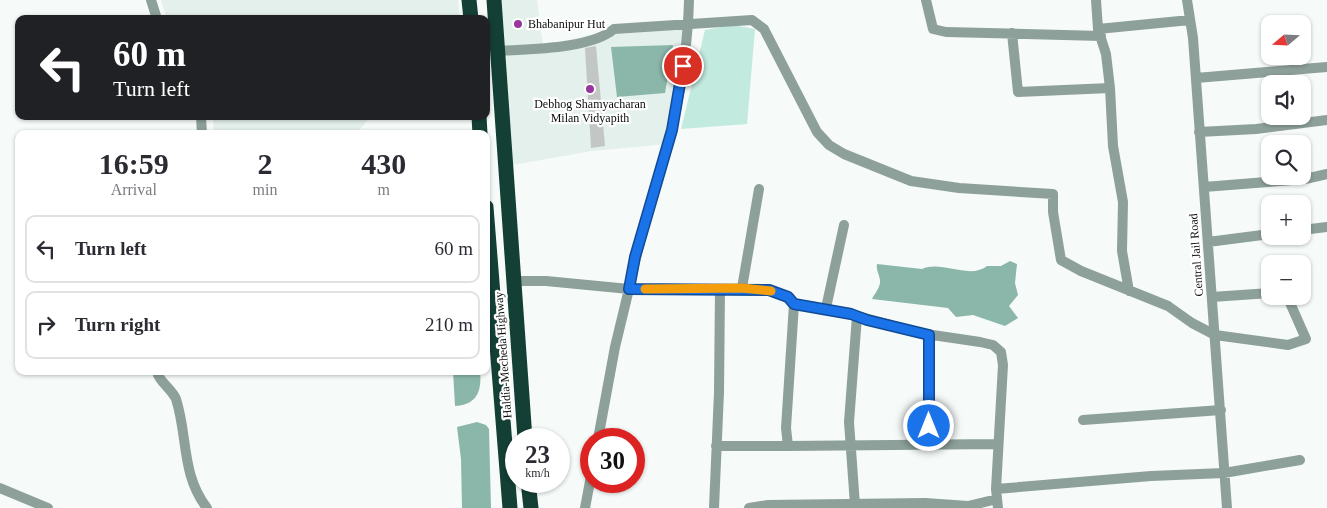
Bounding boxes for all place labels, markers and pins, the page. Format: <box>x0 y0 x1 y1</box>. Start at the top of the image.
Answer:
place label: Bhabanipur Hut <box>528 17 606 31</box>
marker: Bhabanipur Hut <box>512 18 524 30</box>
pin <box>662 45 704 87</box>
marker: Debhog Shamyacharan Milan Vidyapith <box>584 83 596 95</box>
place label: Debhog Shamyacharan Milan Vidyapith <box>534 97 646 125</box>

